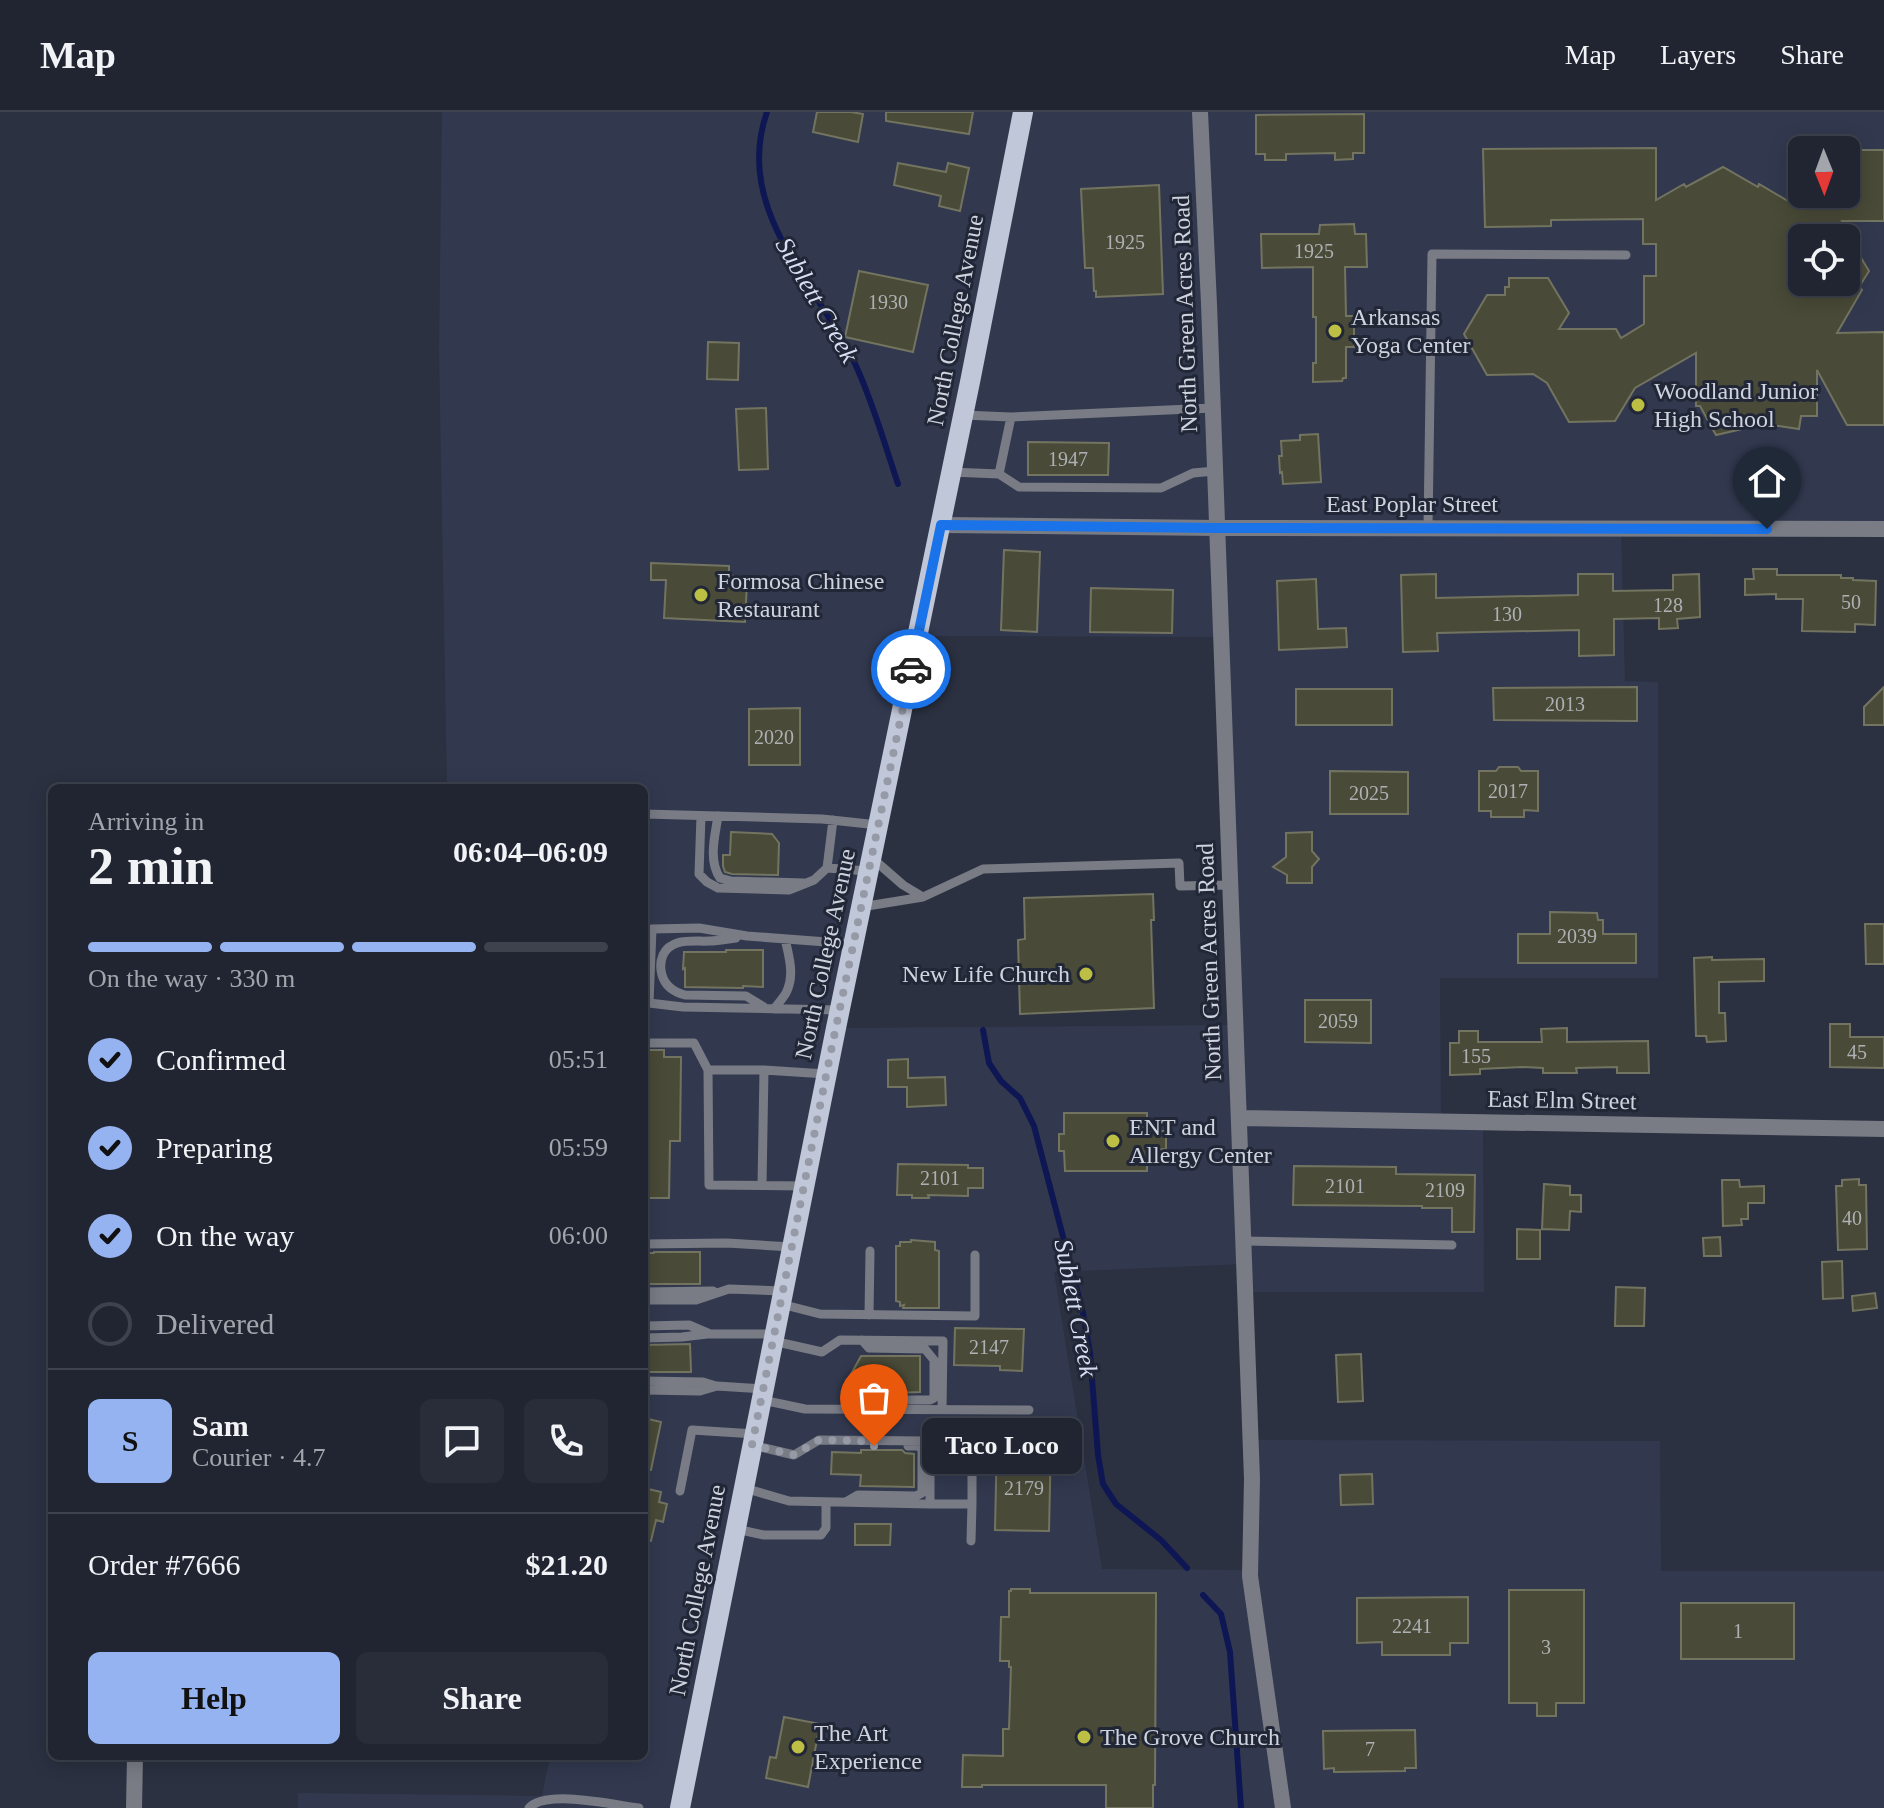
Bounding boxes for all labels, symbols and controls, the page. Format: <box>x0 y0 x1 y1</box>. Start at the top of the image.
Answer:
text: Map <box>40 34 116 76</box>
text: Map <box>1565 39 1616 70</box>
text: Layers <box>1660 39 1736 70</box>
text: Share <box>1780 39 1844 70</box>
north arrow <box>1788 136 1860 208</box>
map controls <box>1788 136 1860 296</box>
street label: North Green Acres Road <box>1168 195 1202 433</box>
street label: North College Avenue <box>922 212 988 428</box>
button: locate <box>1788 224 1860 296</box>
house number: 1925 <box>1105 231 1145 253</box>
water label: Sublett Creek <box>769 232 865 368</box>
house number: 1925 <box>1294 240 1334 262</box>
house number: 1930 <box>868 291 908 313</box>
place label: Arkansas Yoga Center <box>1351 304 1471 358</box>
marker: Arkansas Yoga Center <box>1326 322 1344 340</box>
place label: Woodland Junior High School <box>1654 378 1818 432</box>
marker: Woodland Junior High School <box>1629 396 1647 414</box>
pin <box>1733 447 1801 529</box>
house number: 1947 <box>1048 448 1088 470</box>
icon: home <box>1745 459 1789 503</box>
street label: East Poplar Street <box>1326 491 1498 517</box>
place label: Formosa Chinese Restaurant <box>717 568 884 622</box>
marker: Formosa Chinese Restaurant <box>692 586 710 604</box>
house number: 50 <box>1841 591 1861 613</box>
house number: 128 <box>1653 594 1683 616</box>
house number: 130 <box>1492 603 1522 625</box>
courier <box>871 629 951 709</box>
icon: car <box>889 647 933 691</box>
house number: 2013 <box>1545 693 1585 715</box>
house number: 2020 <box>754 726 794 748</box>
house number: 2017 <box>1488 780 1528 802</box>
house number: 2025 <box>1349 782 1389 804</box>
text: Arriving in <box>88 807 204 836</box>
text: 06:04–06:09 <box>453 835 608 868</box>
text: 2 min <box>88 838 214 895</box>
street label: North Green Acres Road <box>1192 843 1226 1081</box>
street label: North College Avenue <box>790 847 860 1061</box>
house number: 2039 <box>1557 925 1597 947</box>
place label: New Life Church <box>902 961 1070 987</box>
text: On the way · 330 m <box>88 964 295 993</box>
marker: New Life Church <box>1077 965 1095 983</box>
house number: 2059 <box>1318 1010 1358 1032</box>
icon: check <box>88 1038 132 1082</box>
house number: 45 <box>1847 1041 1867 1063</box>
text: Confirmed <box>156 1043 286 1076</box>
text: 05:51 <box>549 1045 608 1074</box>
house number: 155 <box>1461 1045 1491 1067</box>
street label: East Elm Street <box>1487 1086 1637 1114</box>
place label: ENT and Allergy Center <box>1129 1114 1272 1168</box>
icon: check <box>88 1126 132 1170</box>
text: Preparing <box>156 1131 273 1164</box>
marker: ENT and Allergy Center <box>1104 1132 1122 1150</box>
text: 05:59 <box>549 1133 608 1162</box>
house number: 2101 <box>920 1167 960 1189</box>
house number: 2101 <box>1325 1175 1365 1197</box>
house number: 2109 <box>1425 1179 1465 1201</box>
house number: 40 <box>1842 1207 1862 1229</box>
icon: check <box>88 1214 132 1258</box>
text: On the way <box>156 1219 294 1252</box>
text: 06:00 <box>549 1221 608 1250</box>
water label: Sublett Creek <box>1048 1237 1104 1380</box>
text: Delivered <box>156 1307 274 1340</box>
house number: 2147 <box>969 1336 1009 1358</box>
pin <box>840 1364 908 1446</box>
icon: bag <box>852 1376 896 1420</box>
button: chat <box>420 1399 504 1483</box>
button: phone <box>524 1399 608 1483</box>
text: Sam <box>192 1409 249 1442</box>
callout: Taco Loco <box>922 1418 1082 1474</box>
text: S <box>122 1424 138 1457</box>
text: Taco Loco <box>945 1431 1059 1460</box>
text: Courier · 4.7 <box>192 1443 326 1472</box>
house number: 2179 <box>1004 1477 1044 1499</box>
street label: North College Avenue <box>664 1482 730 1698</box>
text: Order #7666 <box>88 1548 240 1581</box>
text: $21.20 <box>526 1548 608 1581</box>
house number: 2241 <box>1392 1615 1432 1637</box>
house number: 1 <box>1733 1620 1743 1642</box>
house number: 3 <box>1541 1636 1551 1658</box>
button: Help <box>88 1652 340 1744</box>
button: Share <box>356 1652 608 1744</box>
place label: The Art Experience <box>814 1720 922 1774</box>
place label: The Grove Church <box>1100 1724 1280 1750</box>
marker: The Grove Church <box>1075 1728 1093 1746</box>
marker: The Art Experience <box>789 1738 807 1756</box>
house number: 7 <box>1365 1738 1375 1760</box>

